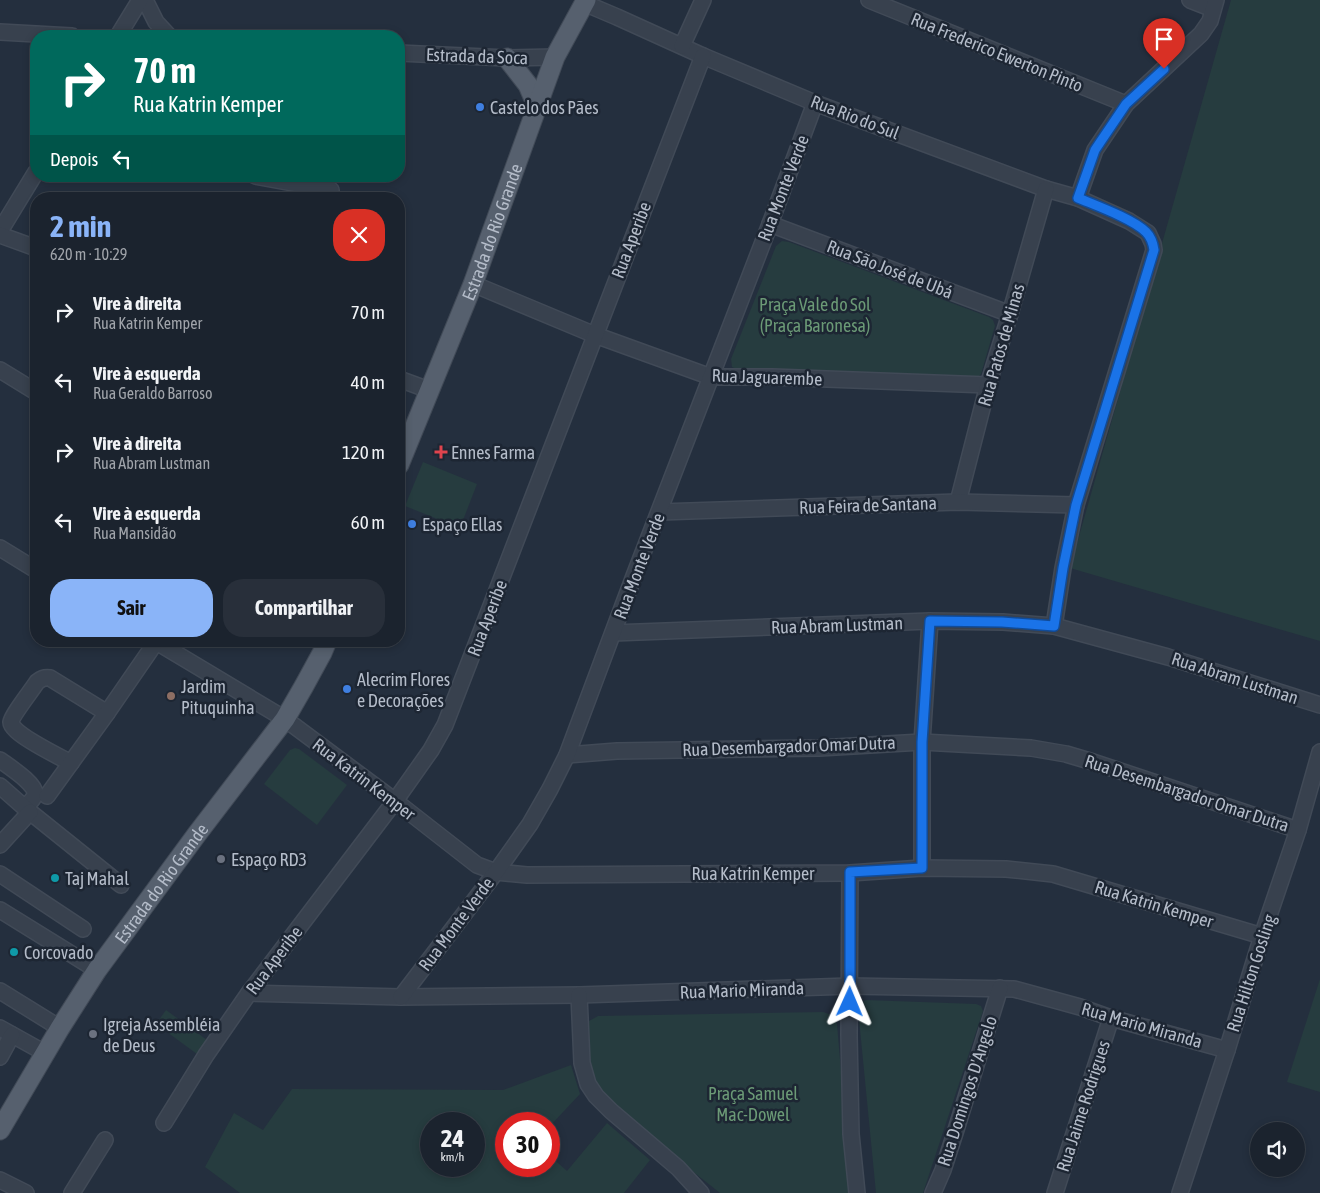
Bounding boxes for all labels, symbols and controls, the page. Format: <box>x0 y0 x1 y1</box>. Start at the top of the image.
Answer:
street label: Rua Frederico Ewerton Pinto <box>908 8 1086 96</box>
pin <box>1143 18 1185 69</box>
icon: arrive <box>1150 25 1178 53</box>
street label: Estrada da Soca <box>426 44 528 68</box>
icon: right <box>50 50 115 115</box>
text: 70 m <box>133 50 196 90</box>
text: Rua Katrin Kemper <box>133 91 283 117</box>
street label: Rua Rio do Sul <box>808 91 902 144</box>
place label: Castelo dos Pães <box>490 97 599 118</box>
marker: Castelo dos Pães <box>474 101 486 113</box>
street label: Rua Monte Verde <box>753 132 813 244</box>
icon: left <box>108 145 136 173</box>
text: Depois <box>50 148 98 170</box>
street label: Estrada do Rio Grande <box>457 161 526 303</box>
street label: Rua Aperibe <box>607 199 655 281</box>
text: 2 min <box>50 209 111 243</box>
button: close <box>333 209 385 261</box>
street label: Rua São José de Ubá <box>824 235 956 303</box>
text: 620 m · 10:29 <box>50 245 127 263</box>
street label: Rua Patos de Minas <box>973 281 1029 409</box>
text: Vire à direita <box>93 292 181 314</box>
park label: Praça Vale do Sol (Praça Baronesa) <box>759 294 871 336</box>
icon: right <box>50 298 78 326</box>
text: 70 m <box>351 301 385 323</box>
text: Rua Katrin Kemper <box>93 314 202 332</box>
text: Vire à esquerda <box>93 362 201 384</box>
street label: Rua Jaguarembe <box>711 365 823 389</box>
icon: left <box>50 368 78 396</box>
text: 40 m <box>351 371 385 393</box>
text: Rua Geraldo Barroso <box>93 384 212 402</box>
text: Vire à direita <box>93 432 181 454</box>
icon: right <box>50 438 78 466</box>
text: 120 m <box>342 441 385 463</box>
place label: Ennes Farma <box>451 442 535 463</box>
marker: Ennes Farma <box>435 446 447 458</box>
text: Rua Abram Lustman <box>93 454 210 472</box>
street label: Rua Feira de Santana <box>799 492 937 518</box>
text: Vire à esquerda <box>93 502 201 524</box>
icon: left <box>50 508 78 536</box>
street label: Rua Monte Verde <box>609 510 669 622</box>
text: 60 m <box>351 511 385 533</box>
place label: Espaço Ellas <box>422 514 502 535</box>
marker: Espaço Ellas <box>406 518 418 530</box>
text: Rua Mansidão <box>93 524 176 542</box>
street label: Rua Aperibe <box>463 577 511 659</box>
button: Sair <box>50 579 213 637</box>
button: Compartilhar <box>223 579 385 637</box>
street label: Rua Abram Lustman <box>771 612 903 638</box>
street label: Rua Abram Lustman <box>1169 648 1301 708</box>
place label: Alecrim Flores e Decorações <box>357 669 450 711</box>
place label: Jardim Pituquinha <box>181 676 255 718</box>
marker: Alecrim Flores e Decorações <box>341 683 353 695</box>
marker: Jardim Pituquinha <box>165 690 177 702</box>
street label: Rua Desembargador Omar Dutra <box>682 732 896 760</box>
street label: Rua Katrin Kemper <box>309 734 420 825</box>
street label: Rua Desembargador Omar Dutra <box>1082 750 1292 836</box>
street label: Estrada do Rio Grande <box>110 819 212 947</box>
place label: Espaço RD3 <box>231 849 307 870</box>
marker: Espaço RD3 <box>215 853 227 865</box>
street label: Rua Katrin Kemper <box>692 863 815 884</box>
place label: Taj Mahal <box>65 868 129 889</box>
marker: Taj Mahal <box>49 872 61 884</box>
street label: Rua Monte Verde <box>414 873 498 975</box>
street label: Rua Katrin Kemper <box>1092 876 1216 932</box>
street label: Rua Hilton Gosling <box>1222 911 1280 1034</box>
street label: Rua Aperibe <box>241 922 307 998</box>
place label: Corcovado <box>24 942 93 963</box>
marker: Corcovado <box>8 946 20 958</box>
position arrow <box>823 975 875 1027</box>
street label: Rua Mario Miranda <box>679 977 805 1003</box>
street label: Rua Mario Miranda <box>1079 998 1205 1052</box>
street label: Rua Domingos D'Angelo <box>933 1013 1001 1169</box>
place label: Igreja Assembléia de Deus <box>103 1014 220 1056</box>
marker: Igreja Assembléia de Deus <box>87 1028 99 1040</box>
street label: Rua Jaime Rodrigues <box>1052 1038 1114 1174</box>
park label: Praça Samuel Mac-Dowel <box>708 1083 798 1125</box>
speed limit sign: 30 <box>495 1112 560 1177</box>
map controls <box>1250 1122 1305 1177</box>
button: sound <box>1250 1122 1305 1177</box>
text: 24 <box>441 1124 464 1152</box>
text: km/h <box>441 1150 464 1164</box>

